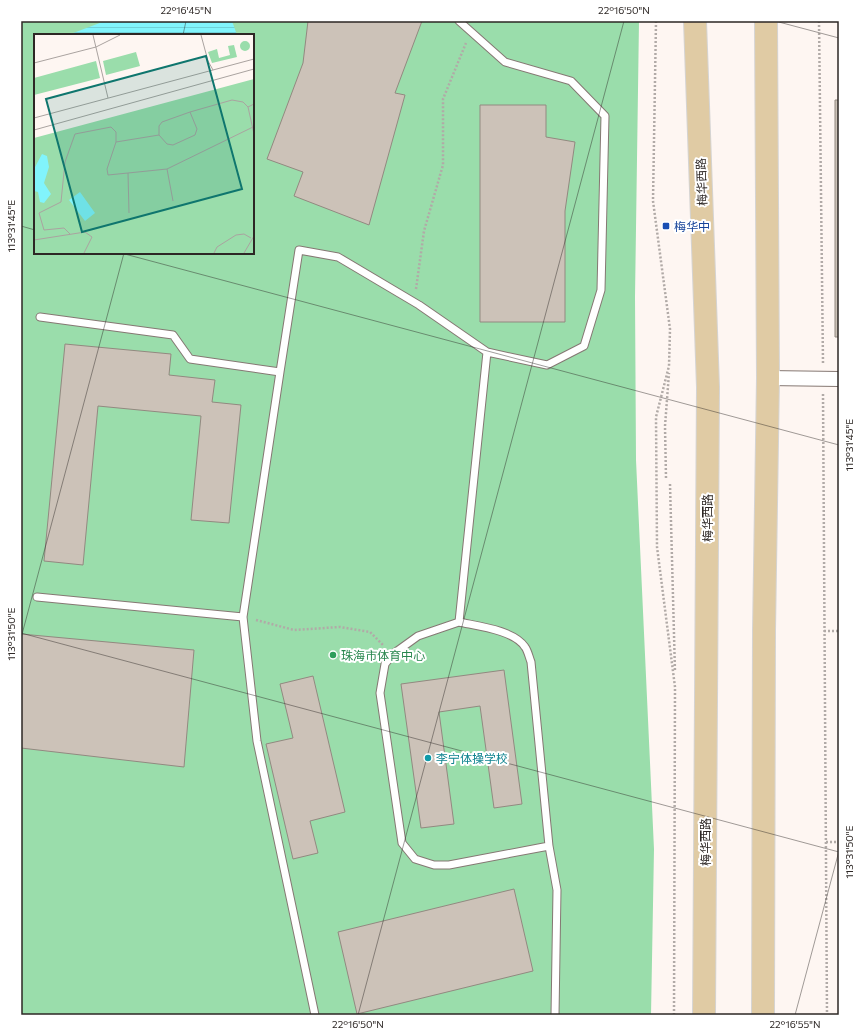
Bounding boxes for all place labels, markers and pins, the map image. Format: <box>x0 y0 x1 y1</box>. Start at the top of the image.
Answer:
place label: 梅华中 <box>674 219 710 233</box>
marker: 梅华中 <box>661 221 671 231</box>
place label: 珠海市体育中心 <box>341 648 425 662</box>
marker: 珠海市体育中心 <box>328 650 338 660</box>
place label: 李宁体操学校 <box>436 751 508 765</box>
marker: 李宁体操学校 <box>423 753 433 763</box>

